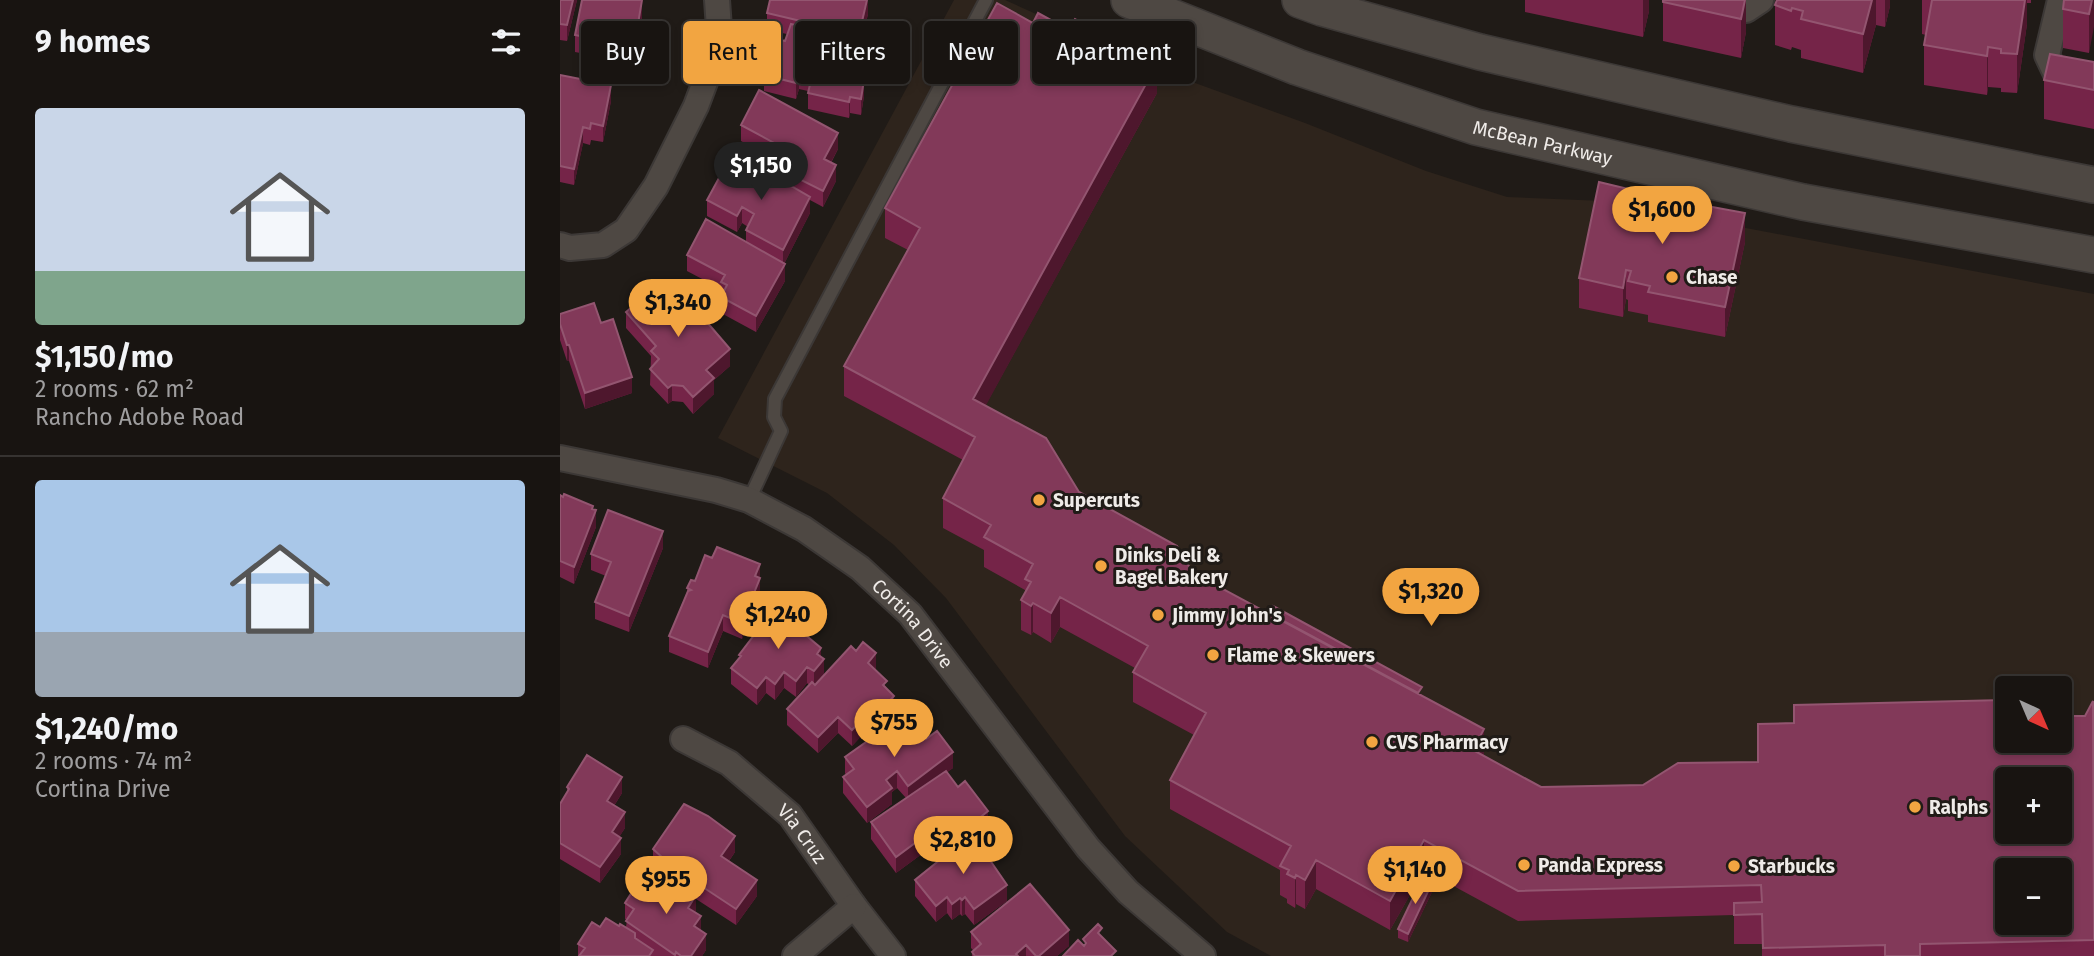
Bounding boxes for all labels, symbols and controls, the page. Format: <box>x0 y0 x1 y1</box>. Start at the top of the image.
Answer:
chip: Buy <box>581 21 669 84</box>
chip: Rent <box>683 21 781 84</box>
chip: Filters <box>795 21 910 84</box>
chip: New <box>924 21 1018 84</box>
chip: Apartment <box>1032 21 1195 84</box>
icon: filters <box>487 23 525 61</box>
text: 9 homes <box>35 24 150 60</box>
street label: McBean Parkway <box>1471 116 1615 170</box>
pin: $1,150 <box>704 142 818 202</box>
text: $1,150 <box>730 151 792 179</box>
icon: home <box>217 154 343 280</box>
pin: $1,600 <box>1605 187 1719 246</box>
text: $1,600 <box>1628 195 1696 223</box>
place label: Chase <box>1686 266 1738 289</box>
marker: Chase <box>1664 269 1680 285</box>
pin: $1,340 <box>621 280 735 339</box>
text: $1,340 <box>645 288 711 316</box>
text: $1,150/mo <box>35 339 174 375</box>
text: 2 rooms · 62 m² <box>35 375 194 403</box>
text: Rancho Adobe Road <box>35 403 244 431</box>
place label: Supercuts <box>1053 489 1140 512</box>
marker: Supercuts <box>1031 492 1047 508</box>
icon: home <box>217 526 343 652</box>
place label: Dinks Deli & Bagel Bakery <box>1115 544 1228 589</box>
marker: Dinks Deli & Bagel Bakery <box>1093 558 1109 574</box>
pin: $1,320 <box>1374 568 1488 628</box>
street label: Cortina Drive <box>867 574 958 673</box>
text: $1,320 <box>1398 577 1464 605</box>
pin: $1,240 <box>721 592 835 651</box>
text: $1,240 <box>745 600 811 628</box>
place label: Jimmy John's <box>1171 604 1282 627</box>
marker: Jimmy John's <box>1150 607 1166 623</box>
place label: Flame & Skewers <box>1227 644 1375 667</box>
marker: Flame & Skewers <box>1205 647 1221 663</box>
north arrow <box>1995 676 2072 752</box>
map controls <box>1995 676 2072 935</box>
pin: $755 <box>853 700 935 759</box>
text: $755 <box>870 708 918 736</box>
text: $1,240/mo <box>35 711 178 747</box>
place label: CVS Pharmacy <box>1386 731 1508 754</box>
marker: CVS Pharmacy <box>1364 734 1380 750</box>
text: 2 rooms · 74 m² <box>35 747 192 775</box>
button: + <box>1995 767 2072 844</box>
text: Cortina Drive <box>35 775 171 803</box>
place label: Ralphs <box>1929 796 1988 819</box>
street label: Via Cruz <box>773 799 831 868</box>
marker: Ralphs <box>1907 799 1923 815</box>
pin: $2,810 <box>906 816 1020 876</box>
text: $2,810 <box>930 825 996 853</box>
pin: $1,140 <box>1358 846 1472 906</box>
place label: Panda Express <box>1538 854 1663 877</box>
text: $1,140 <box>1384 855 1446 883</box>
place label: Starbucks <box>1748 855 1835 878</box>
pin: $955 <box>625 856 707 916</box>
marker: Panda Express <box>1516 857 1532 873</box>
marker: Starbucks <box>1726 858 1742 874</box>
button: − <box>1995 858 2072 935</box>
text: $955 <box>641 865 691 893</box>

